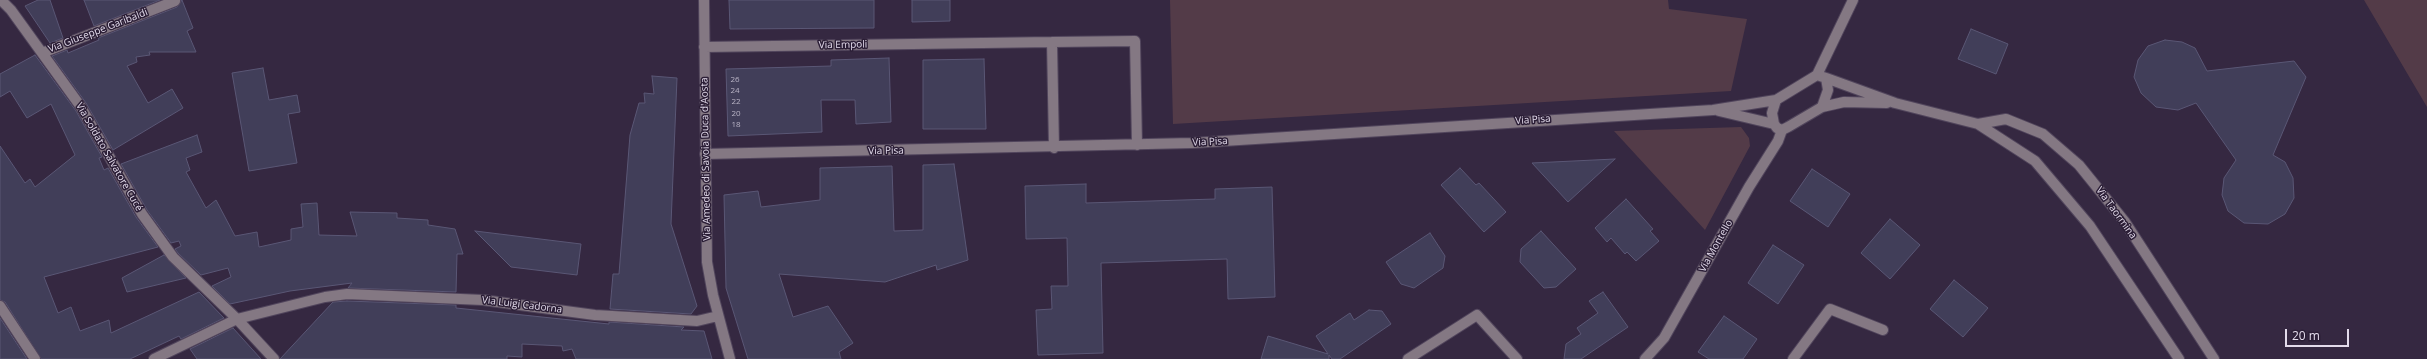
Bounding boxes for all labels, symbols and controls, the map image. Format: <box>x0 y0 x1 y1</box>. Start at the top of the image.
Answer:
street label: Via Giuseppe Garibaldi <box>47 6 149 56</box>
street label: Via Empoli <box>819 39 867 51</box>
house number: 26 <box>730 75 740 85</box>
street label: Via Amedeo di Savoia Duca d'Aosta <box>699 77 713 241</box>
house number: 24 <box>730 86 740 96</box>
house number: 22 <box>731 97 741 107</box>
street label: Via Soldato Salvatore Cucé <box>73 101 145 213</box>
house number: 20 <box>731 109 741 119</box>
street label: Via Pisa <box>1515 113 1551 127</box>
house number: 18 <box>731 120 741 130</box>
street label: Via Pisa <box>1192 135 1228 149</box>
street label: Via Pisa <box>868 145 904 157</box>
street label: Via Taormina <box>2093 185 2139 241</box>
street label: Via Montello <box>1697 218 1735 274</box>
street label: Via Luigi Cadorna <box>481 294 563 316</box>
scale bar <box>2287 321 2351 347</box>
text: 20 m <box>2292 327 2320 344</box>

